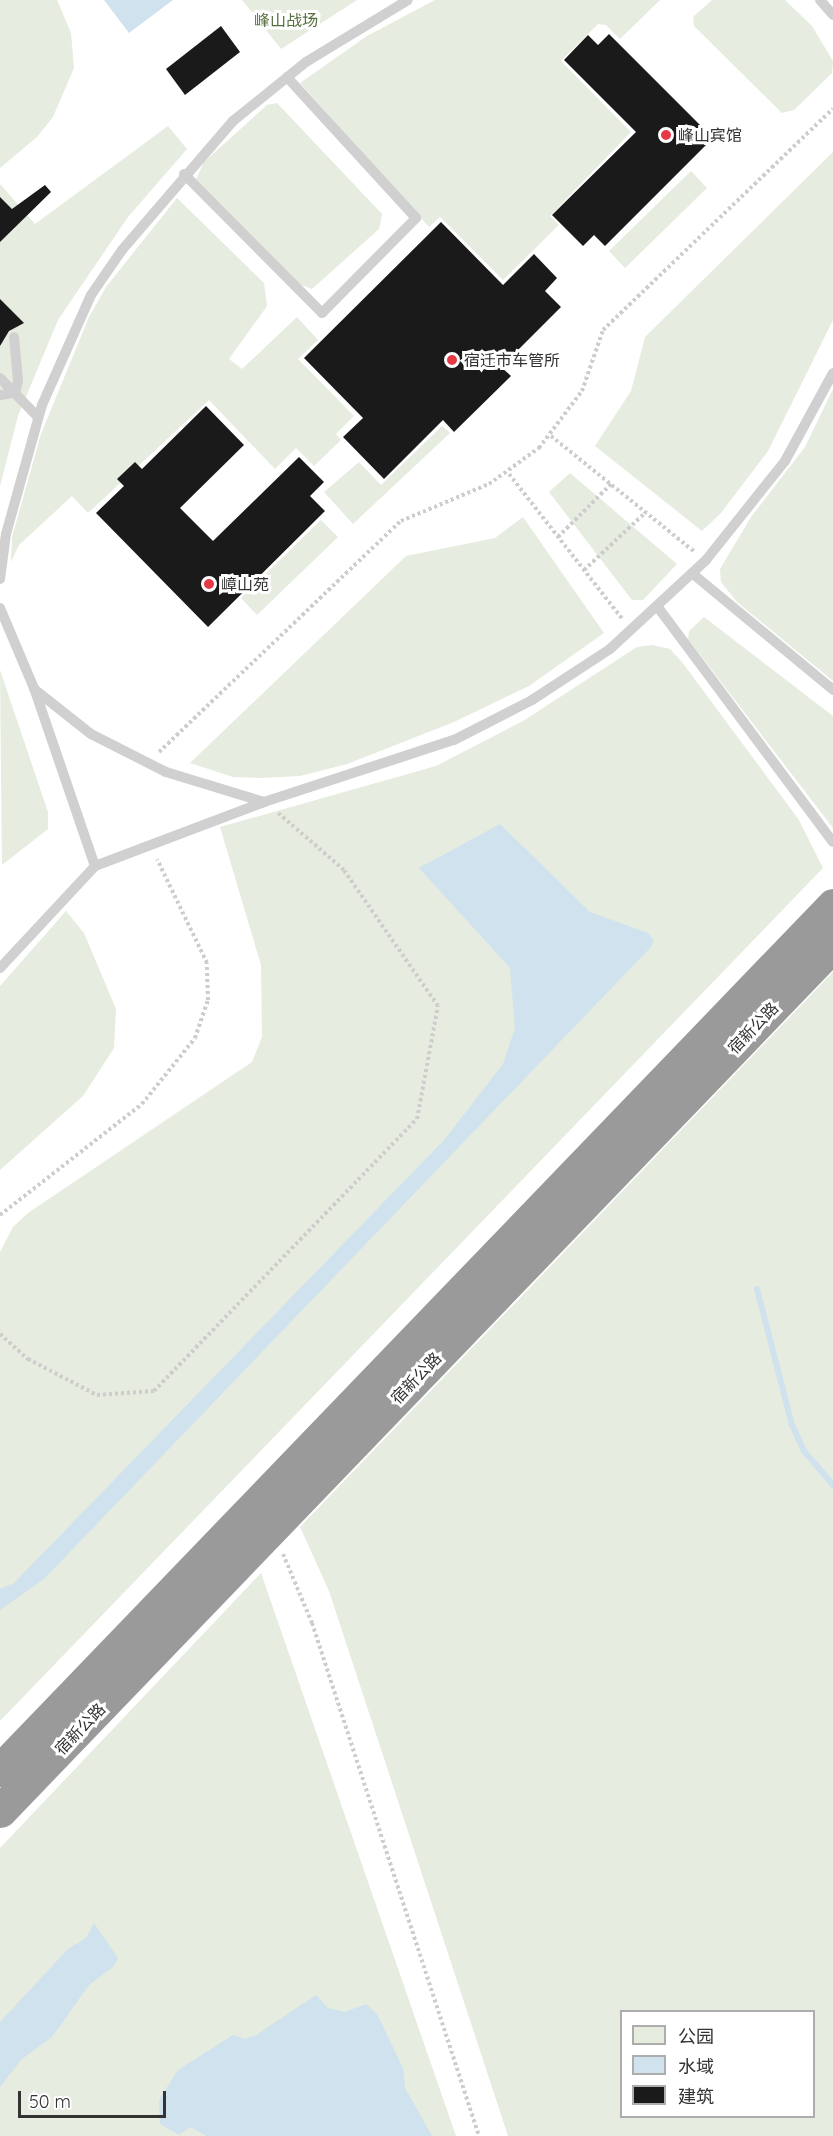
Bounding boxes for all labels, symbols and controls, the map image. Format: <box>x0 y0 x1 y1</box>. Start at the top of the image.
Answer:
park label: 峰山战场 <box>254 10 318 30</box>
place label: 峰山宾馆 <box>678 125 742 145</box>
marker: 峰山宾馆 <box>659 128 673 142</box>
place label: 宿迁市车管所 <box>464 350 560 370</box>
marker: 宿迁市车管所 <box>445 353 459 367</box>
place label: 嶂山苑 <box>221 574 269 594</box>
marker: 嶂山苑 <box>202 577 216 591</box>
street label: 宿新公路 <box>724 998 782 1058</box>
street label: 宿新公路 <box>387 1348 445 1408</box>
street label: 宿新公路 <box>51 1699 109 1759</box>
legend <box>620 2010 815 2118</box>
text: 公园 <box>678 2025 714 2048</box>
text: 水域 <box>678 2055 714 2078</box>
scale bar <box>21 2079 170 2117</box>
text: 建筑 <box>678 2085 714 2108</box>
text: 50 m <box>29 2090 71 2113</box>

